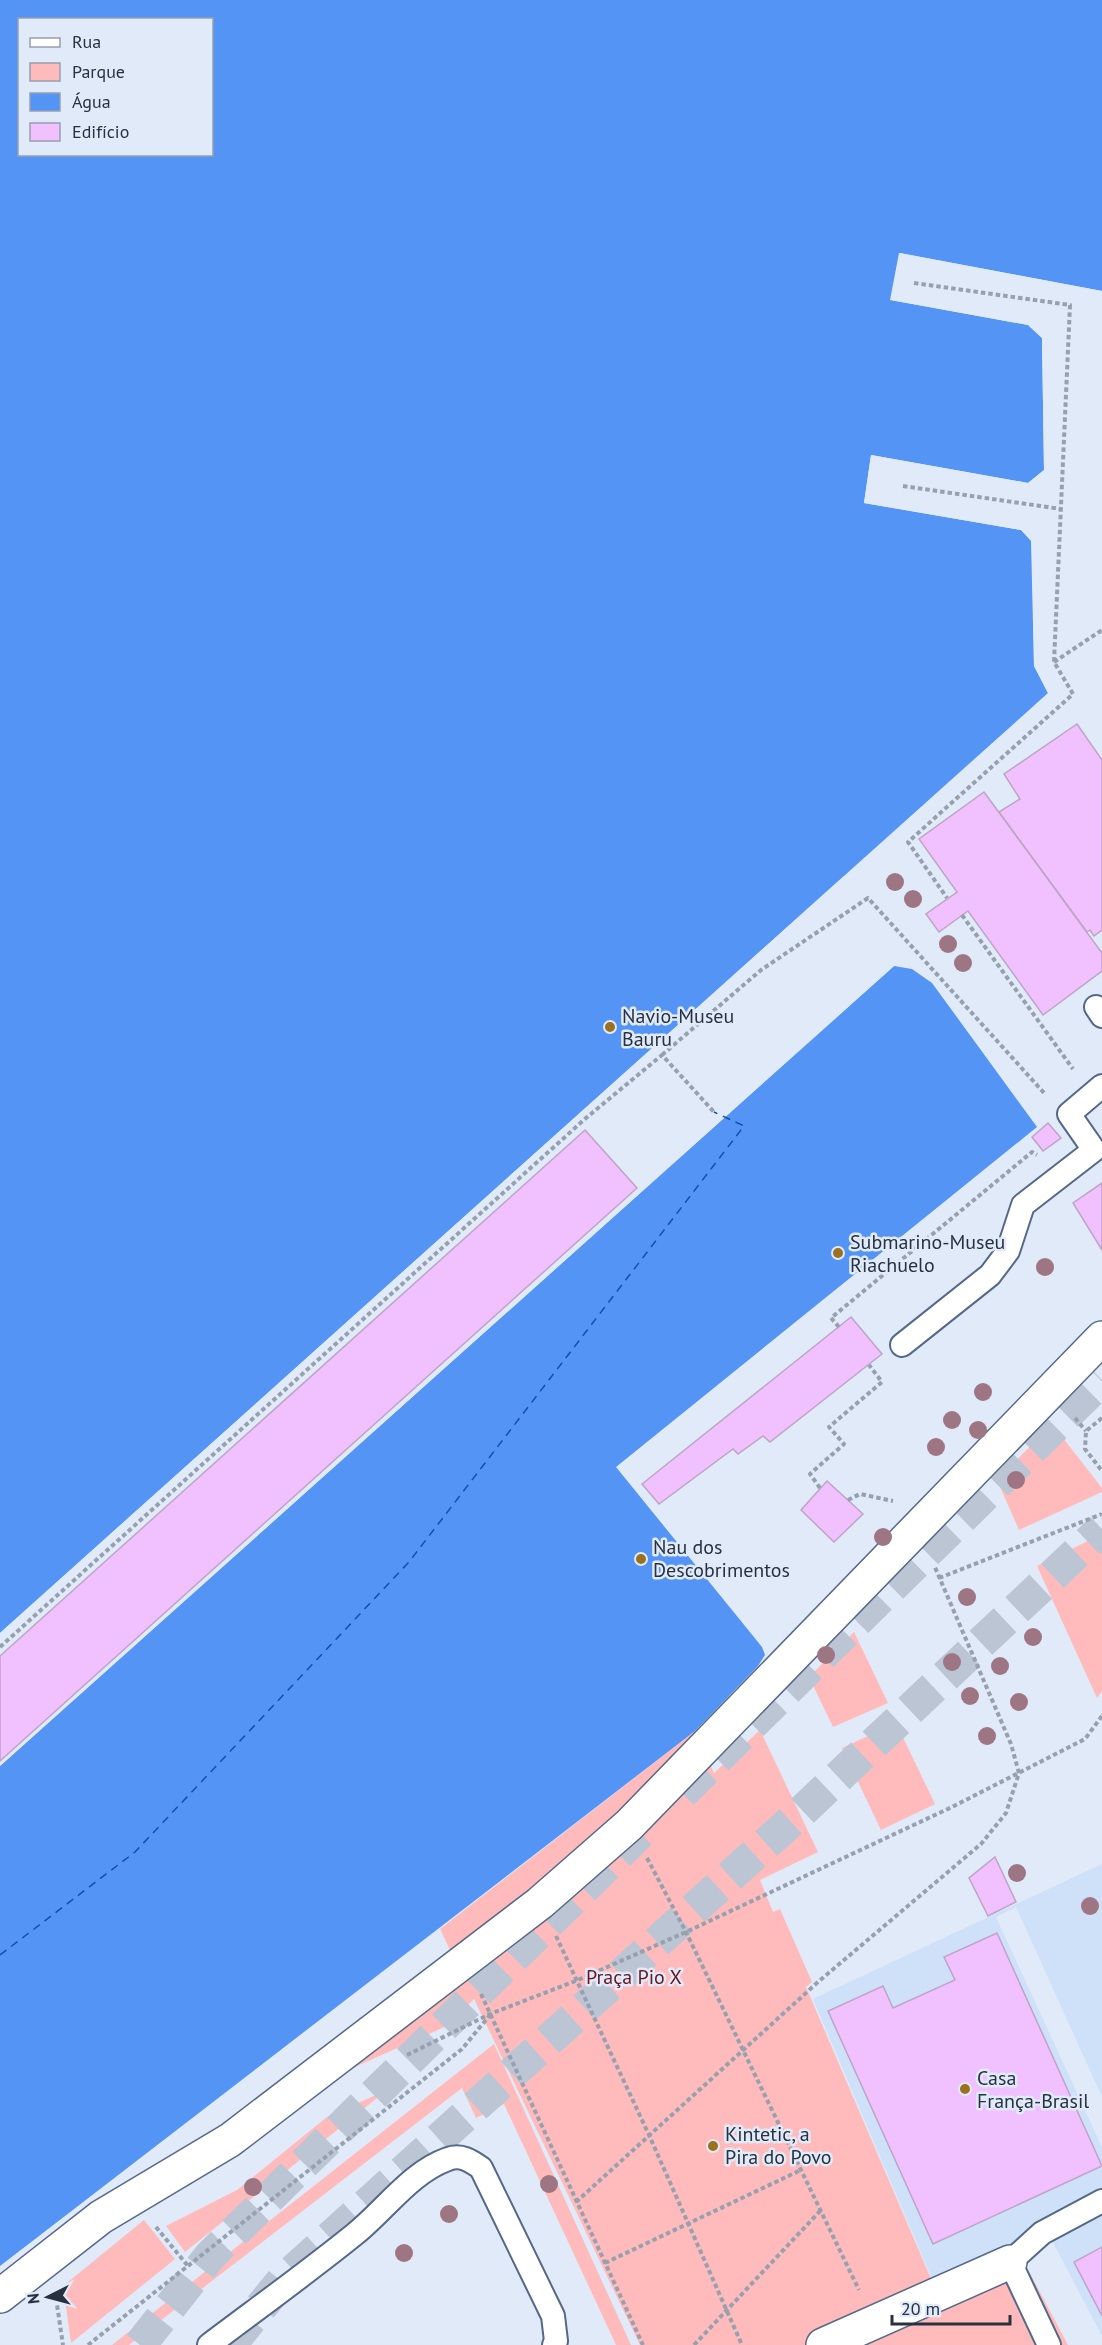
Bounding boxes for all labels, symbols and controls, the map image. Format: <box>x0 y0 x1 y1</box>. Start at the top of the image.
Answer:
legend <box>18 18 213 156</box>
text: Rua <box>72 30 101 53</box>
text: Parque <box>72 60 125 83</box>
text: Água <box>72 90 111 113</box>
text: Edifício <box>72 120 129 143</box>
place label: Navio-Museu Bauru <box>622 1003 734 1052</box>
marker: Navio-Museu Bauru <box>603 1020 617 1034</box>
place label: Submarino-Museu Riachuelo <box>850 1229 1005 1278</box>
marker: Submarino-Museu Riachuelo <box>831 1246 845 1260</box>
place label: Nau dos Descobrimentos <box>653 1534 790 1583</box>
marker: Nau dos Descobrimentos <box>634 1552 648 1566</box>
park label: Praça Pio X <box>586 1964 682 1990</box>
place label: Casa França-Brasil <box>977 2065 1089 2114</box>
marker: Casa França-Brasil <box>958 2082 972 2096</box>
place label: Kintetic, a Pira do Povo <box>725 2121 832 2170</box>
marker: Kintetic, a Pira do Povo <box>706 2139 720 2153</box>
north arrow <box>18 2267 78 2327</box>
scale bar <box>892 2288 1010 2326</box>
text: N <box>23 2292 44 2305</box>
text: 20 m <box>901 2297 940 2320</box>

